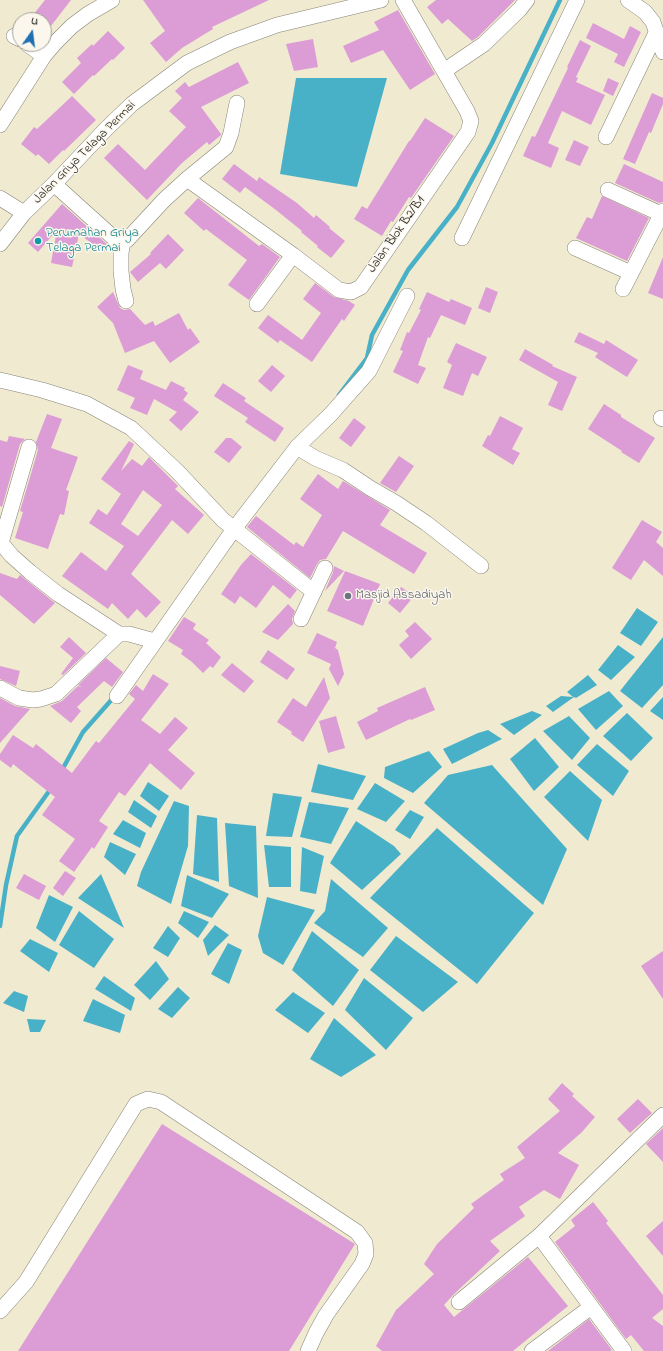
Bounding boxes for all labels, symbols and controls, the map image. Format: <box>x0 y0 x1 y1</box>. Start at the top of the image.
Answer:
north arrow <box>12 12 52 52</box>
text: U <box>29 13 40 30</box>
street label: Jalan Griya Telaga Permai <box>30 98 140 208</box>
street label: Jalan Blok B2/B1 <box>365 194 429 276</box>
place label: Perumahan Griya Telaga Permai <box>46 226 139 257</box>
marker: Perumahan Griya Telaga Permai <box>33 236 43 246</box>
place label: Masjid Assadiyah <box>356 588 451 604</box>
marker: Masjid Assadiyah <box>343 591 353 601</box>

